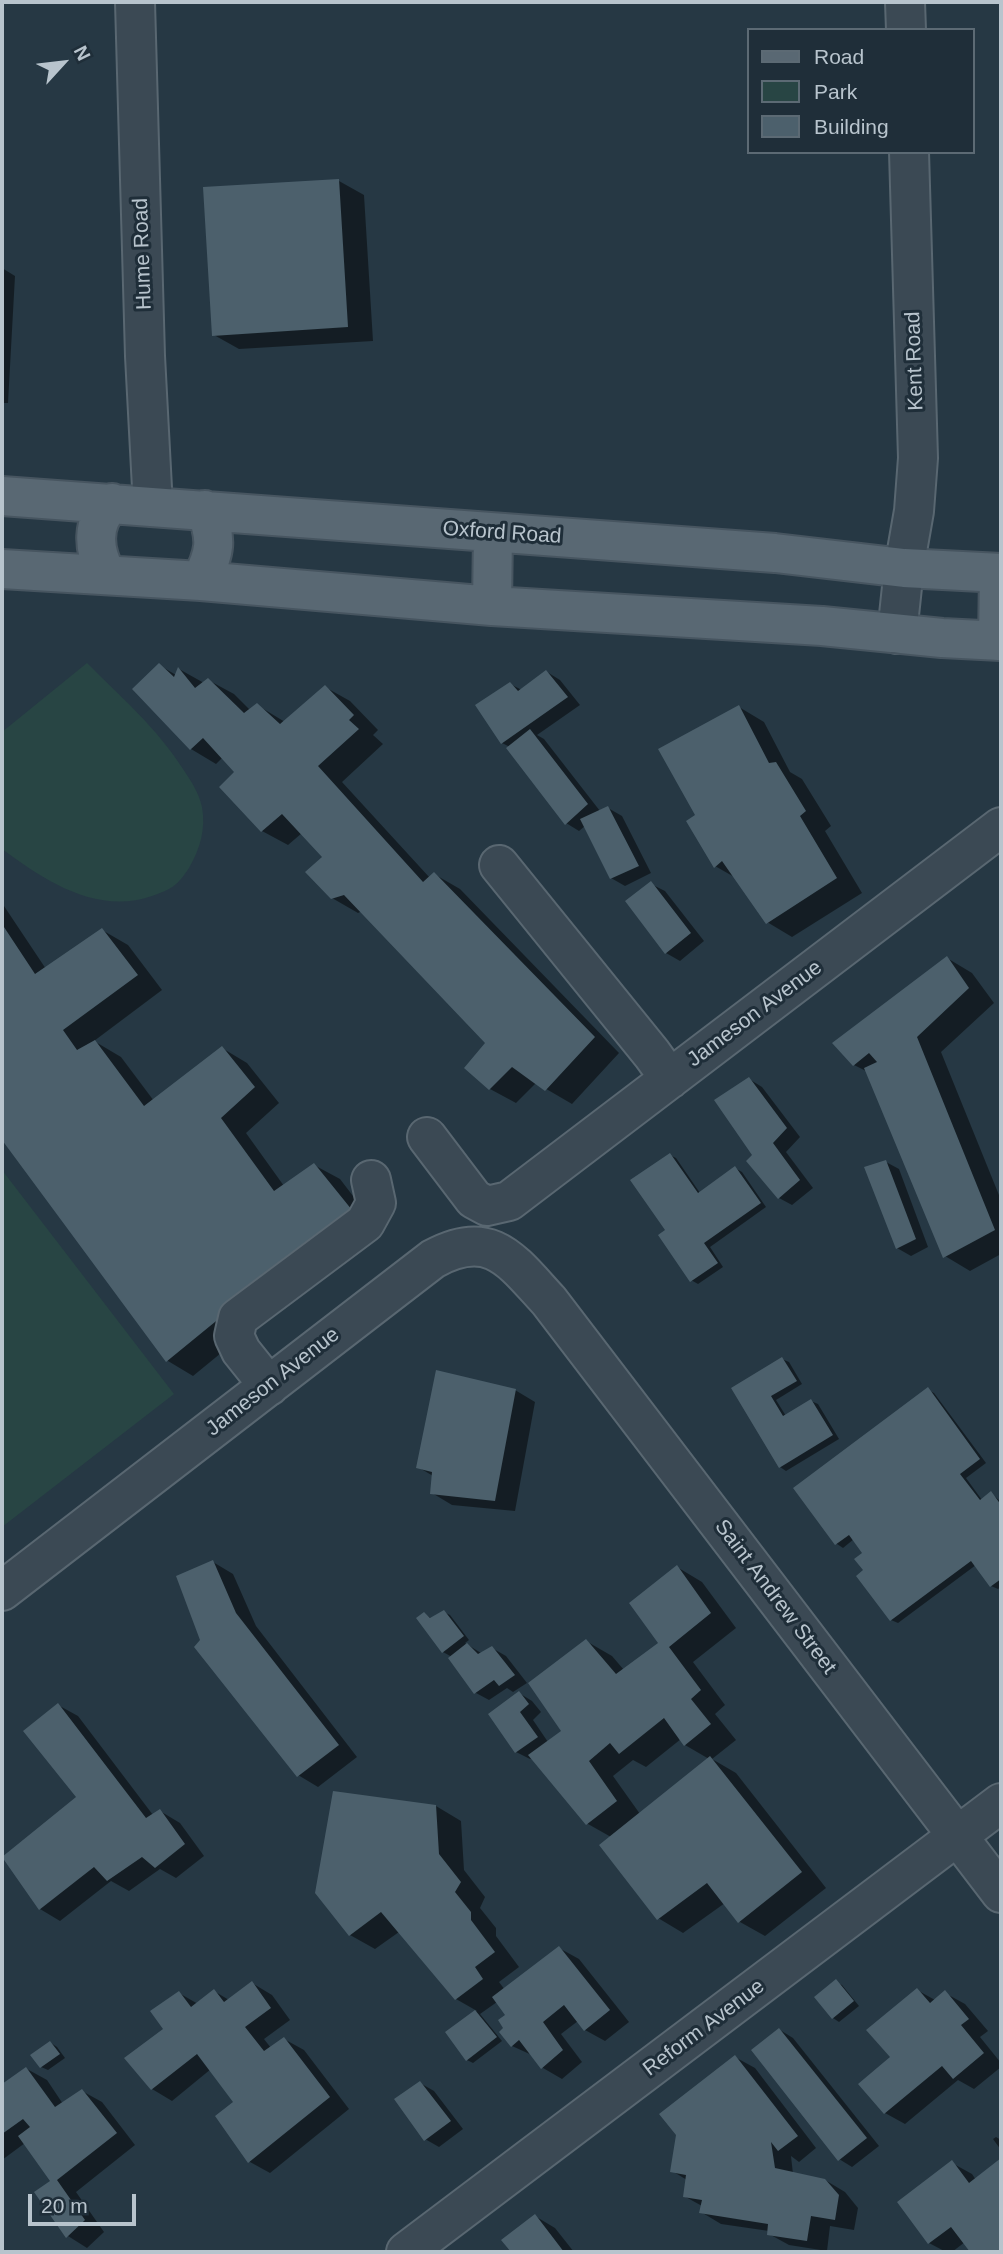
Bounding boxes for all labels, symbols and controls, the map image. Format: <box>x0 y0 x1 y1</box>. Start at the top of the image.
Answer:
north arrow <box>28 28 98 98</box>
legend <box>748 28 975 154</box>
text: N <box>70 42 95 64</box>
text: Road <box>814 45 864 68</box>
text: Park <box>814 80 857 103</box>
text: Building <box>814 115 889 138</box>
street label: Hume Road <box>128 198 158 310</box>
street label: Kent Road <box>901 311 929 411</box>
street label: Oxford Road <box>442 516 562 550</box>
street label: Jameson Avenue <box>683 955 827 1073</box>
street label: Jameson Avenue <box>201 1322 345 1442</box>
street label: Saint Andrew Street <box>709 1515 841 1679</box>
street label: Reform Avenue <box>638 1974 770 2082</box>
scale bar <box>32 2180 140 2224</box>
text: 20 m <box>41 2194 88 2217</box>

